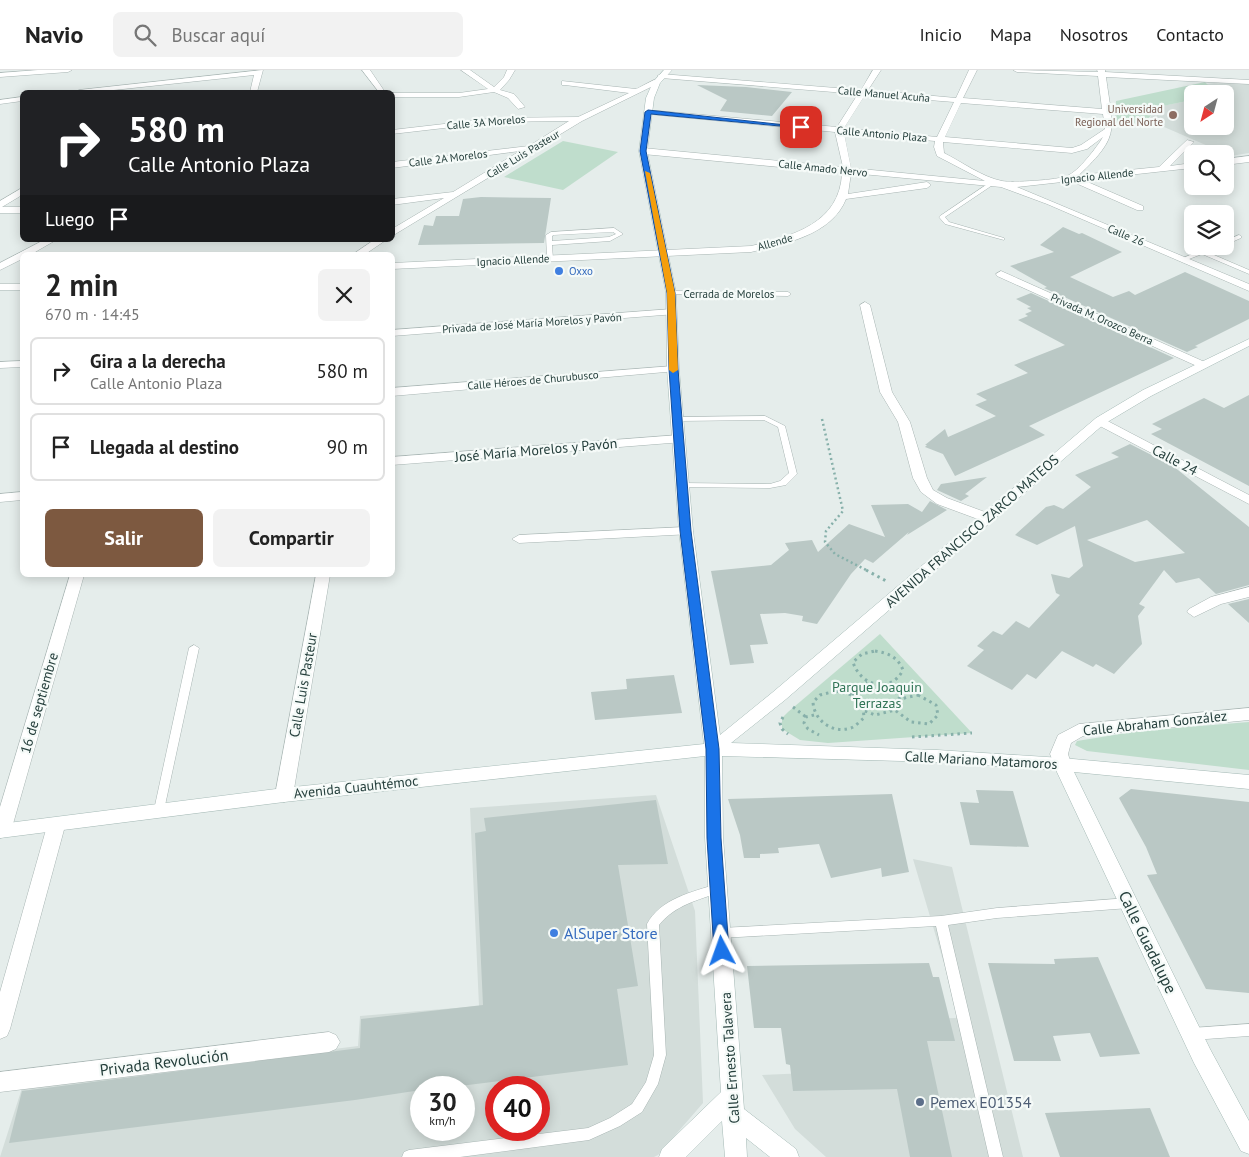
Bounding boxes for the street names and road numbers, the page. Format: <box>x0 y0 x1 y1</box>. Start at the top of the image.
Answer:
street label: Calle Manuel Acuña <box>837 83 931 105</box>
street label: Calle 3A Morelos <box>446 112 526 132</box>
street label: Calle Antonio Plaza <box>836 123 928 145</box>
street label: Calle Luis Pasteur <box>484 126 562 181</box>
street label: Calle 2A Morelos <box>408 146 488 170</box>
street label: Calle Amado Nervo <box>778 156 868 180</box>
street label: Ignacio Allende <box>1060 165 1134 187</box>
street label: Calle 26 <box>1106 221 1146 249</box>
street label: Allende <box>756 230 795 254</box>
street label: Ignacio Allende <box>476 251 550 269</box>
street label: Cerrada de Morelos <box>684 287 775 301</box>
street label: Privada M. Orozco Berra <box>1049 290 1155 348</box>
street label: Privada de José María Morelos y Pavón <box>442 310 622 336</box>
street label: Calle Héroes de Churubusco <box>467 367 599 393</box>
street label: José María Morelos y Pavón <box>453 434 618 466</box>
street label: Calle 24 <box>1149 441 1201 480</box>
street label: AVENIDA FRANCISCO ZARCO MATEOS <box>881 451 1063 611</box>
street label: Calle Luis Pasteur <box>285 631 321 739</box>
street label: 16 de septiembre <box>16 650 62 756</box>
street label: Calle Abraham González <box>1082 706 1228 740</box>
street label: Calle Mariano Matamoros <box>904 747 1058 773</box>
street label: Avenida Cuauhtémoc <box>293 771 419 803</box>
street label: Calle Guadalupe <box>1115 887 1181 997</box>
street label: Calle Ernesto Talavera <box>716 992 744 1124</box>
street label: Privada Revolución <box>99 1044 229 1080</box>

